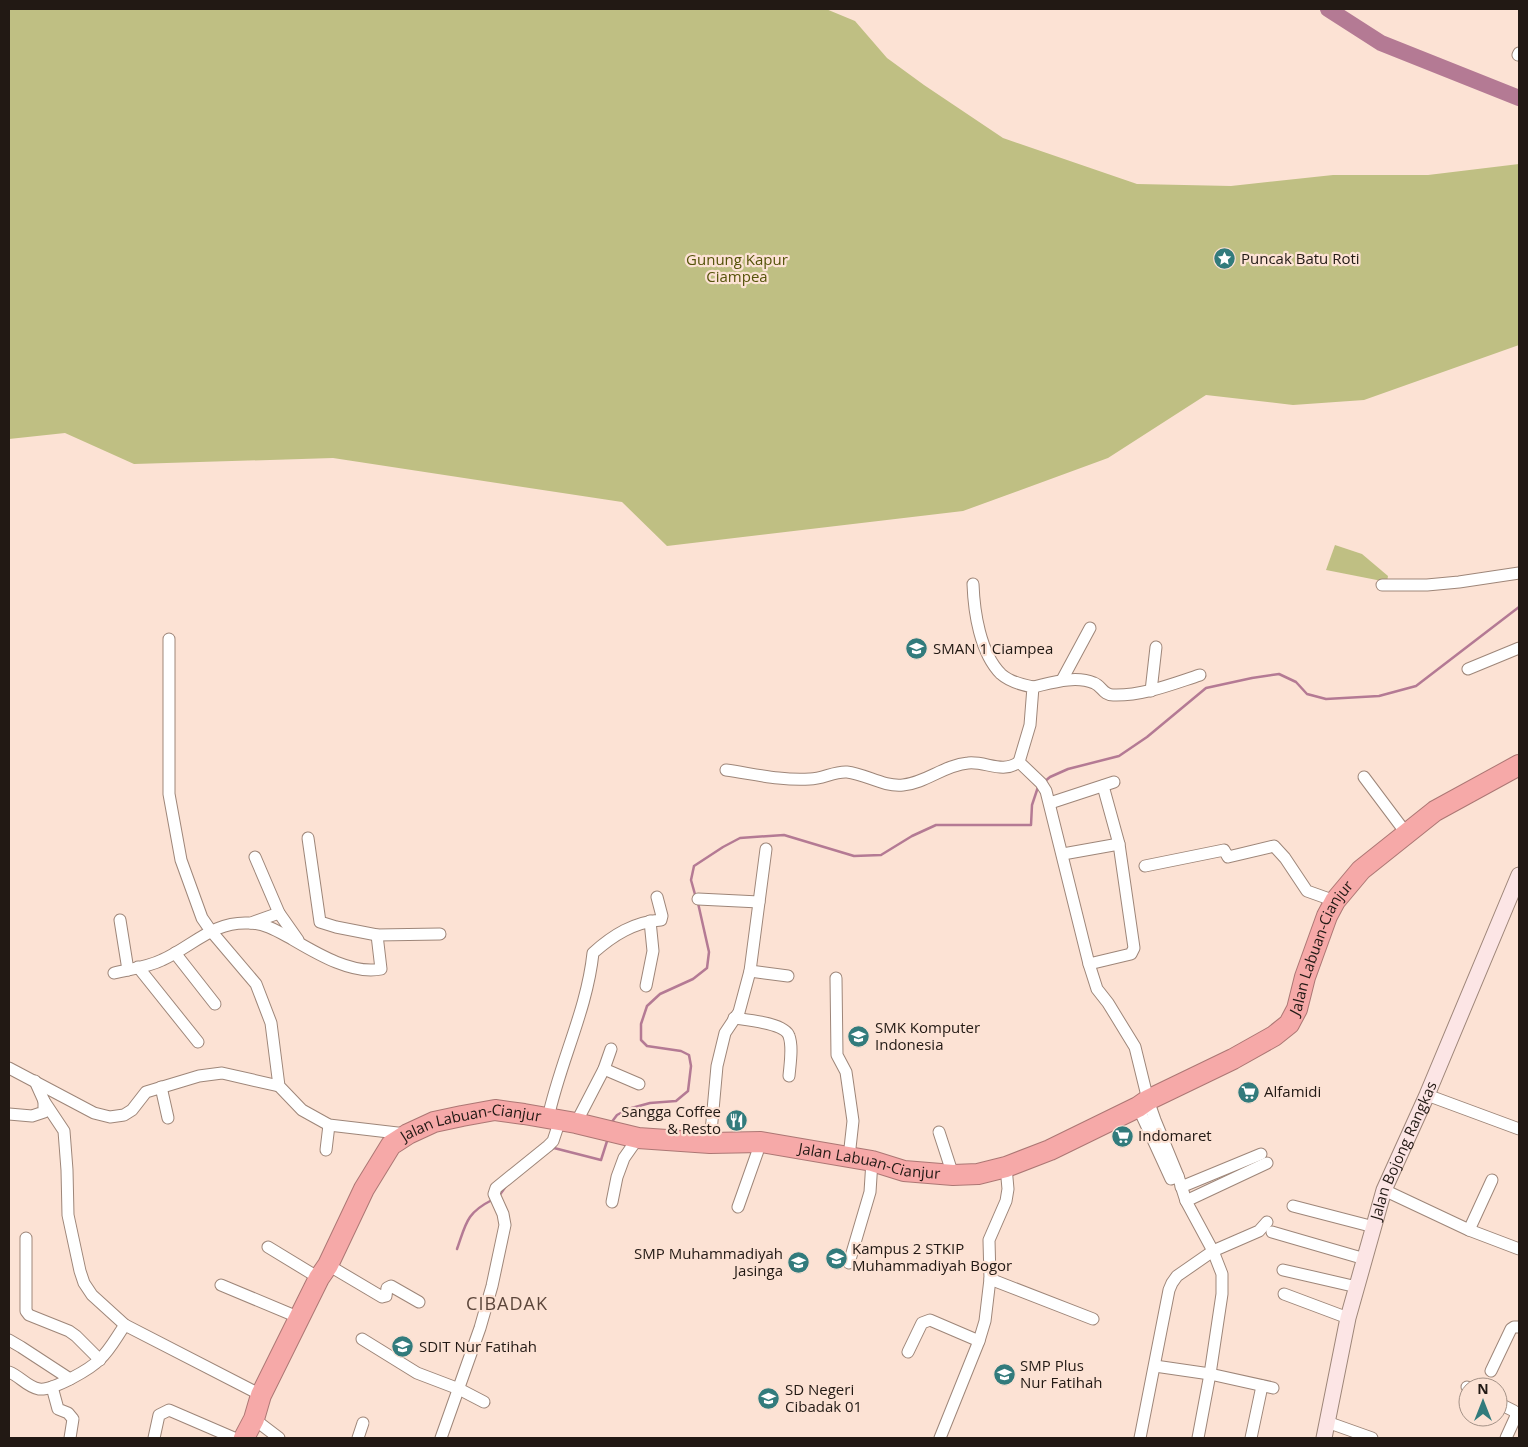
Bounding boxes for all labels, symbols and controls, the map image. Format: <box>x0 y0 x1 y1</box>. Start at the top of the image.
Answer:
place icon: Puncak Batu Roti <box>1213 247 1237 271</box>
place label: Puncak Batu Roti <box>1241 248 1360 268</box>
park label: Gunung Kapur Ciampea <box>686 249 788 286</box>
school or university icon: SMAN 1 Ciampea <box>905 637 929 661</box>
place label: SMAN 1 Ciampea <box>933 638 1053 658</box>
street label: Jalan Labuan-Cianjur <box>1284 876 1357 1020</box>
place label: SMK Komputer Indonesia <box>875 1017 980 1054</box>
school or university icon: SMK Komputer Indonesia <box>847 1025 871 1049</box>
street label: Jalan Bojong Rangkas <box>1365 1078 1441 1224</box>
supermarket icon: Alfamidi <box>1236 1080 1260 1104</box>
place label: Alfamidi <box>1264 1081 1321 1101</box>
street label: Jalan Labuan-Cianjur <box>394 1099 543 1146</box>
place label: Sangga Coffee & Resto <box>621 1101 721 1138</box>
restaurant icon: Sangga Coffee & Resto <box>725 1109 749 1133</box>
supermarket icon: Indomaret <box>1110 1124 1134 1148</box>
place label: Indomaret <box>1138 1125 1212 1145</box>
street label: Jalan Labuan-Cianjur <box>795 1137 941 1183</box>
place label: Kampus 2 STKIP Muhammadiyah Bogor <box>852 1238 1012 1275</box>
place label: SMP Muhammadiyah Jasinga <box>634 1243 783 1280</box>
school or university icon: Kampus 2 STKIP Muhammadiyah Bogor <box>824 1246 848 1270</box>
school or university icon: SMP Muhammadiyah Jasinga <box>787 1251 811 1275</box>
district label: CIBADAK <box>466 1291 548 1315</box>
school or university icon: SDIT Nur Fatihah <box>391 1335 415 1359</box>
place label: SDIT Nur Fatihah <box>419 1336 537 1356</box>
place label: SMP Plus Nur Fatihah <box>1020 1355 1102 1392</box>
school or university icon: SMP Plus Nur Fatihah <box>992 1363 1016 1387</box>
north arrow <box>1458 1377 1508 1427</box>
place label: SD Negeri Cibadak 01 <box>785 1379 862 1416</box>
text: N <box>1477 1379 1489 1398</box>
school or university icon: SD Negeri Cibadak 01 <box>757 1387 781 1411</box>

